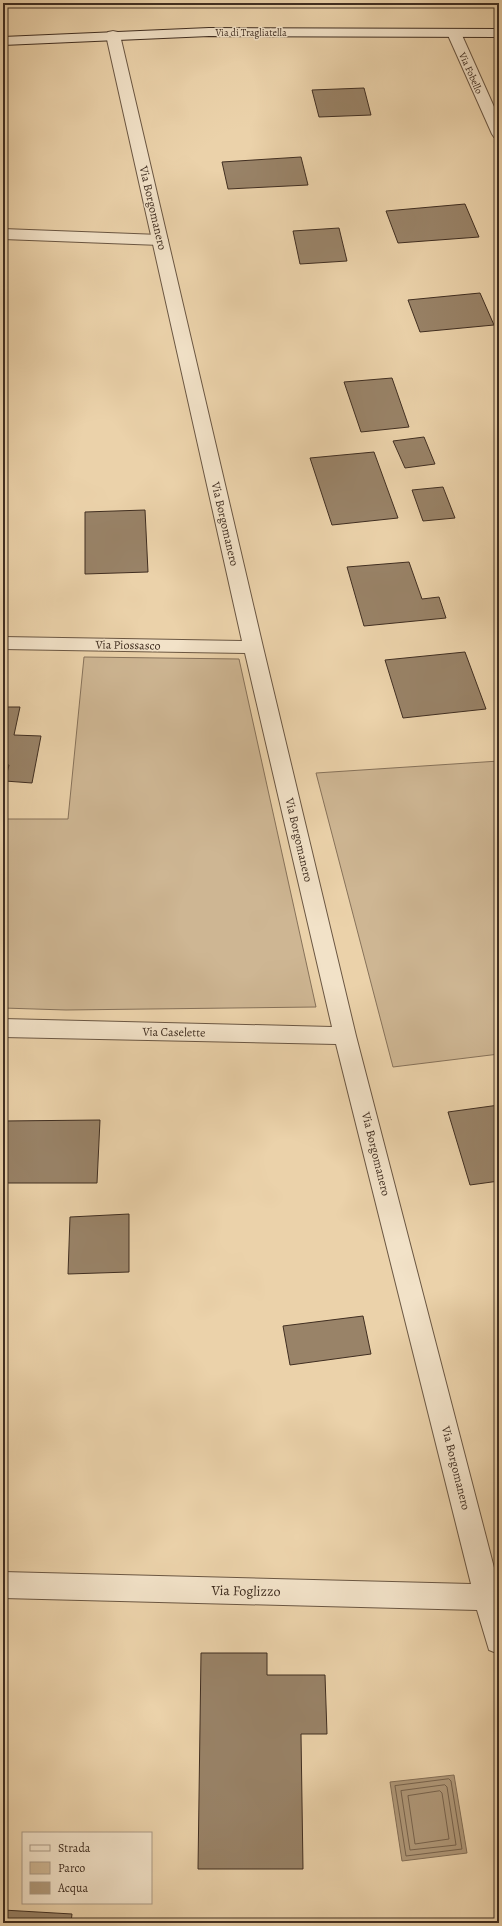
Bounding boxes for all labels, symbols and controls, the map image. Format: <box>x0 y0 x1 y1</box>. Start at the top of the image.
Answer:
street label: Via di Tragliatella <box>214 26 287 39</box>
street label: Via Fobello <box>456 49 486 96</box>
street label: Via Borgomanero <box>135 163 170 252</box>
street label: Via Borgomanero <box>207 479 242 568</box>
street label: Via Piossasco <box>94 636 161 654</box>
street label: Via Borgomanero <box>281 795 316 884</box>
street label: Via Caselette <box>141 1023 206 1041</box>
street label: Via Borgomanero <box>358 1109 394 1198</box>
street label: Via Borgomanero <box>438 1423 474 1512</box>
street label: Via Foglizzo <box>210 1581 281 1601</box>
legend <box>22 1832 152 1904</box>
text: Strada <box>58 1840 91 1856</box>
text: Parco <box>58 1860 85 1876</box>
text: Acqua <box>57 1880 88 1896</box>

